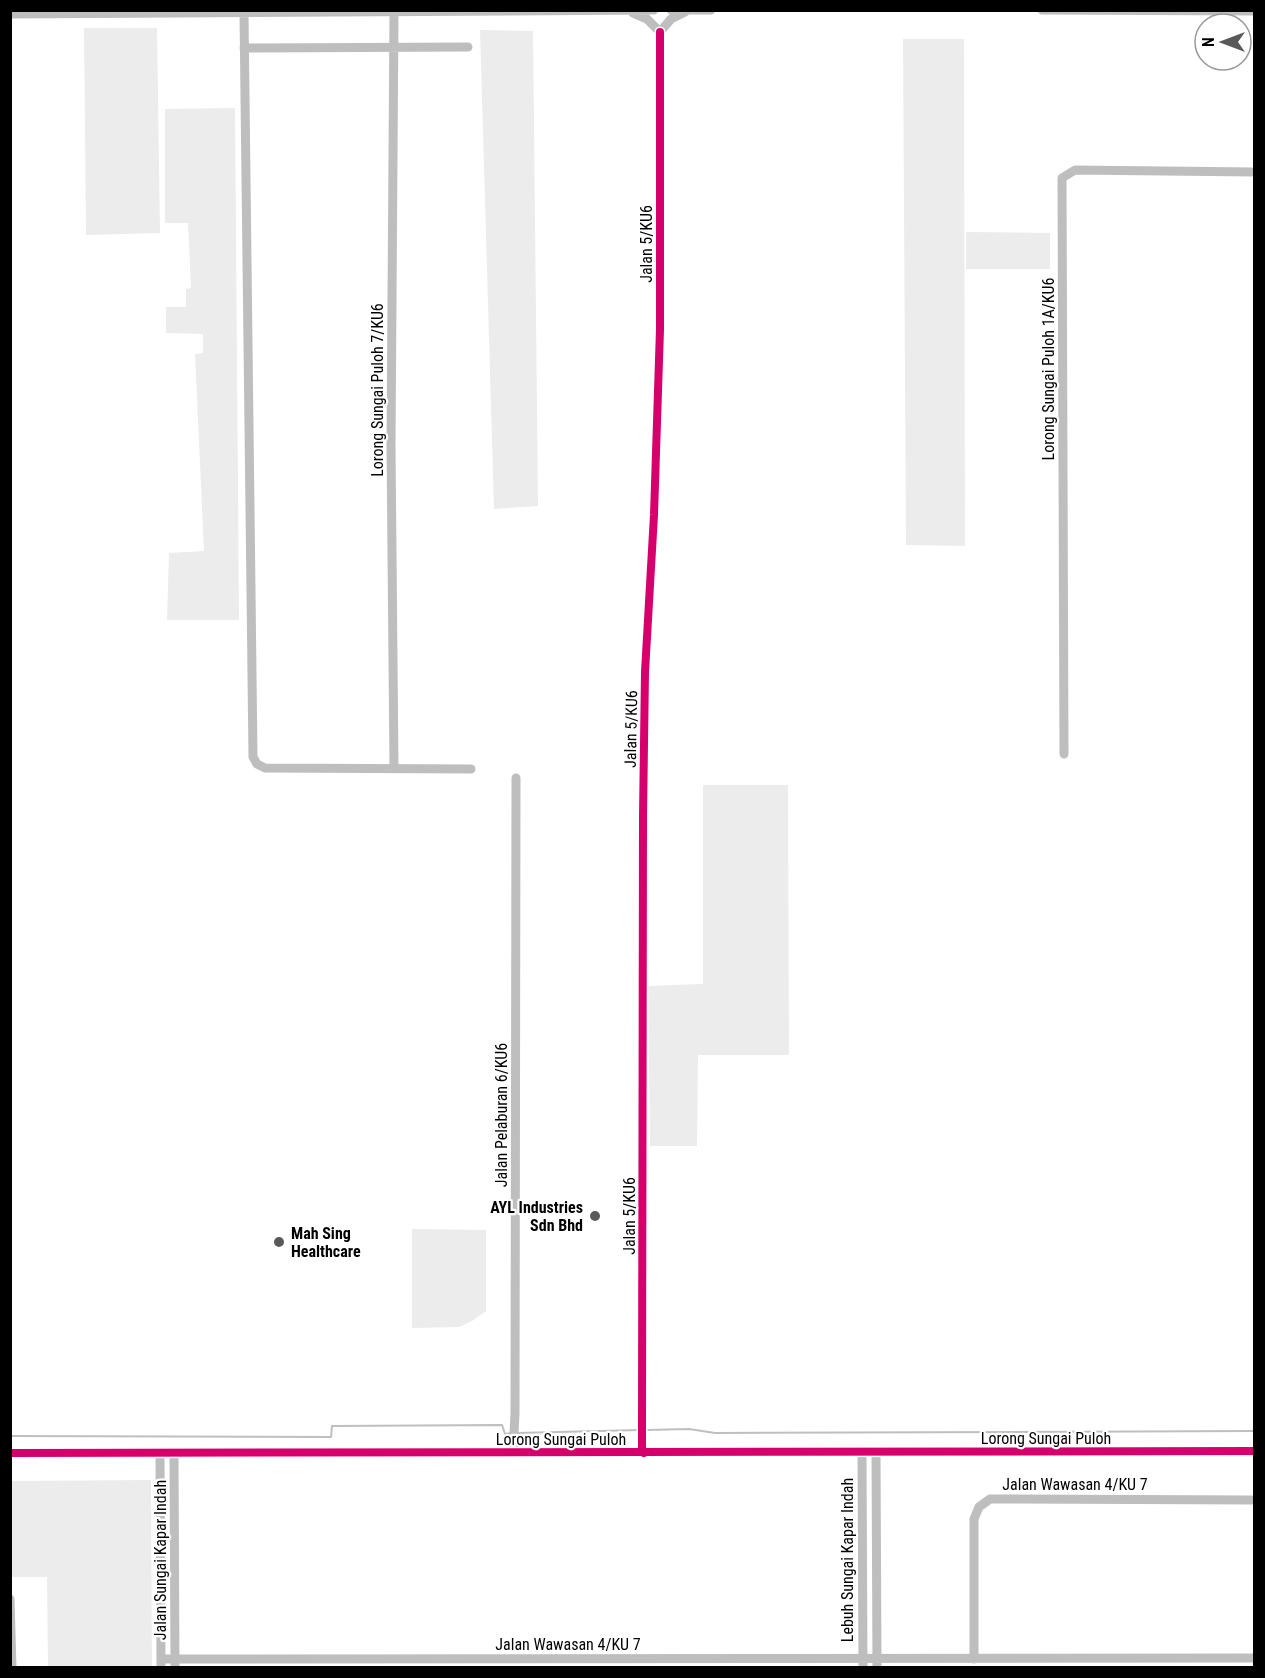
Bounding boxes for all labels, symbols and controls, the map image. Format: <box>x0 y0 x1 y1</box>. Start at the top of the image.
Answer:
north arrow <box>1193 12 1253 72</box>
text: N <box>1199 37 1218 47</box>
street label: Jalan 5/KU6 <box>637 205 656 283</box>
street label: Lorong Sungai Puloh 1A/KU6 <box>1039 278 1058 460</box>
street label: Lorong Sungai Puloh 7/KU6 <box>368 303 387 477</box>
street label: Jalan 5/KU6 <box>621 690 641 768</box>
street label: Jalan Pelaburan 6/KU6 <box>492 1043 511 1187</box>
street label: Jalan 5/KU6 <box>620 1177 639 1255</box>
place label: AYL Industries Sdn Bhd <box>490 1198 583 1235</box>
marker: AYL Industries Sdn Bhd <box>588 1209 602 1223</box>
place label: Mah Sing Healthcare <box>291 1224 361 1261</box>
marker: Mah Sing Healthcare <box>272 1235 286 1249</box>
street label: Lorong Sungai Puloh <box>981 1429 1111 1448</box>
street label: Lorong Sungai Puloh <box>496 1430 626 1449</box>
street label: Jalan Wawasan 4/KU 7 <box>1002 1475 1148 1494</box>
street label: Lebuh Sungai Kapar Indah <box>838 1478 857 1642</box>
street label: Jalan Sungai Kapar Indah <box>151 1480 170 1640</box>
street label: Jalan Wawasan 4/KU 7 <box>495 1635 641 1654</box>

